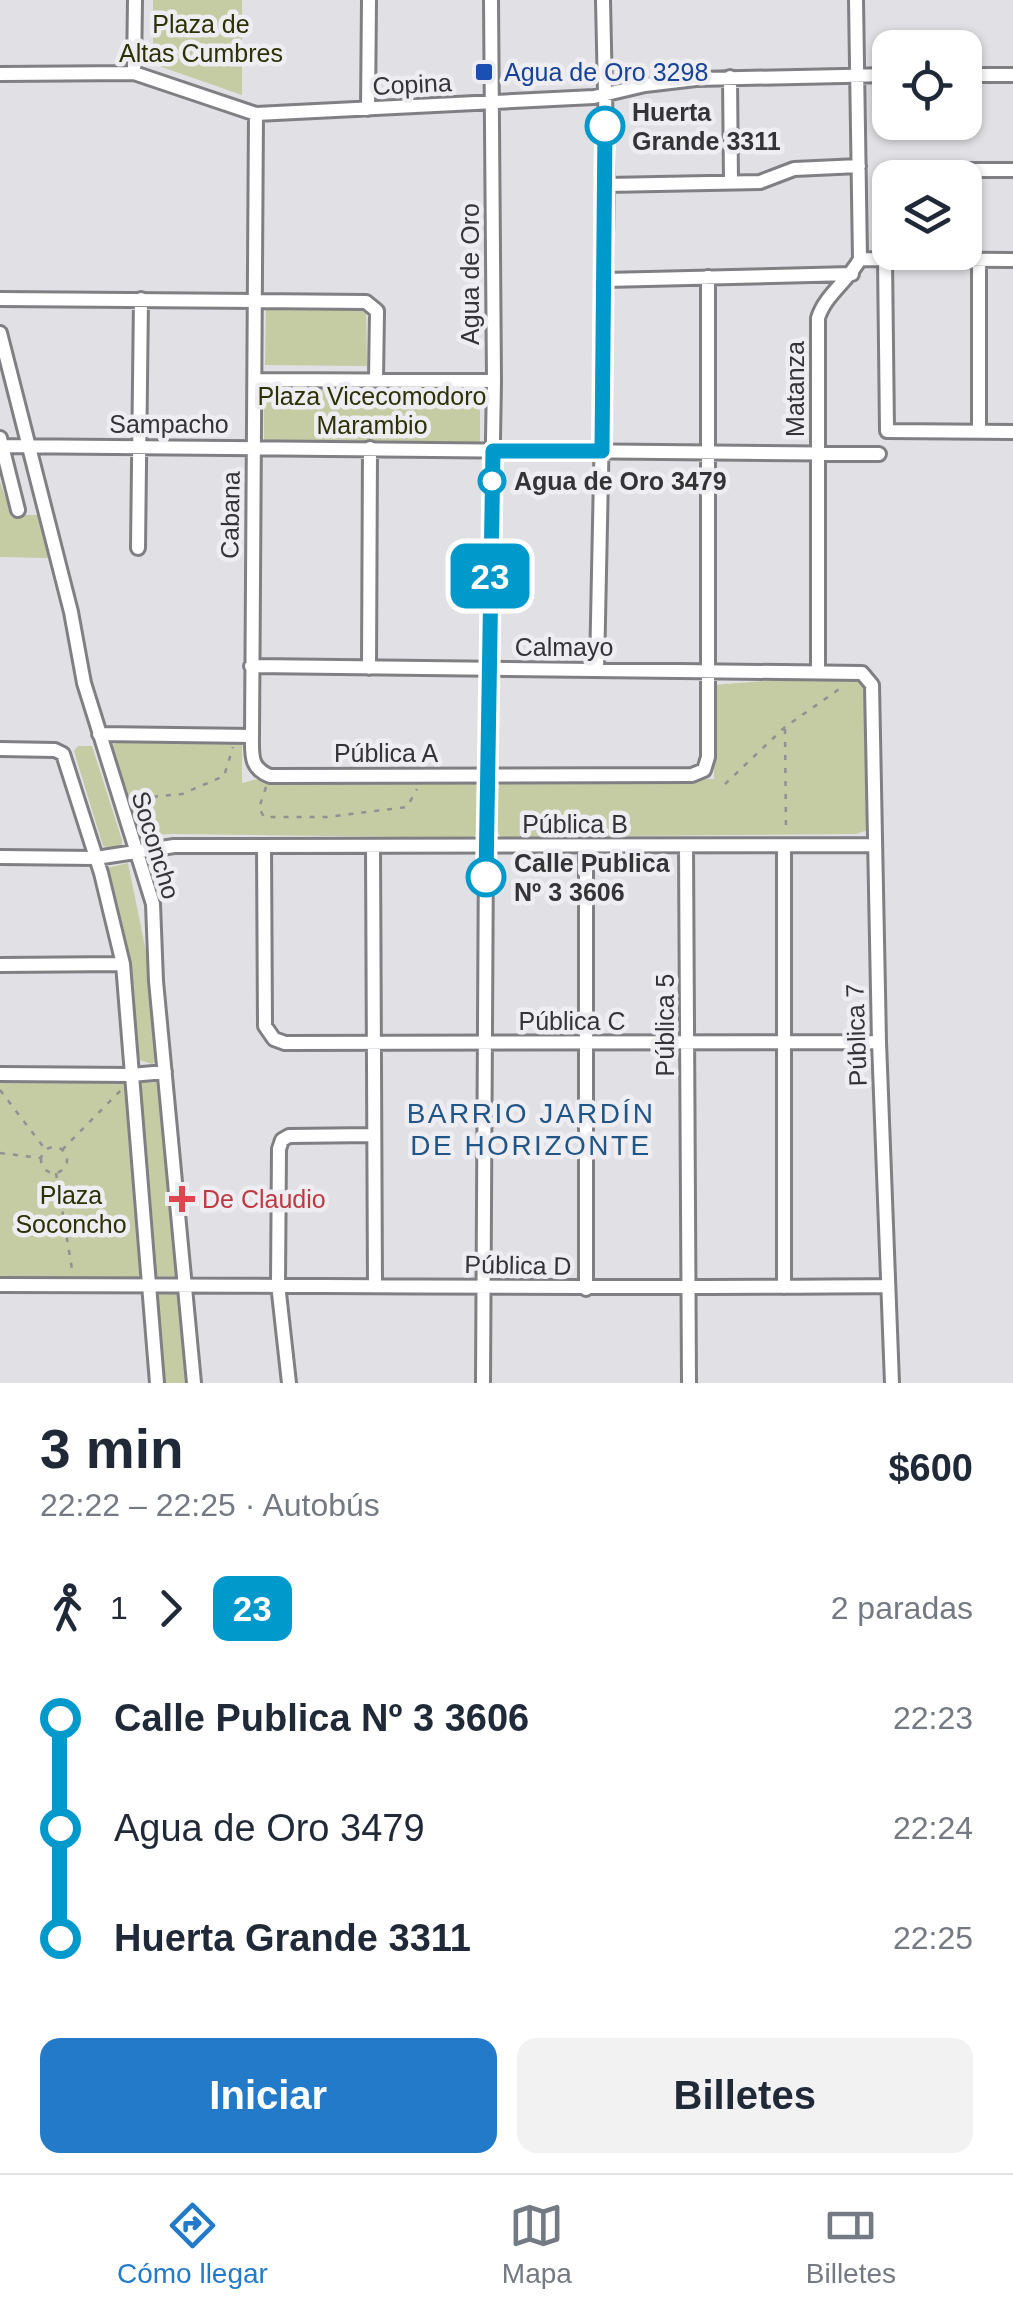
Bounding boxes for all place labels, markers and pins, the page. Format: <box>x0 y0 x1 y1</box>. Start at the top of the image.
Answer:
place label: Agua de Oro 3298 <box>504 58 708 86</box>
marker: Agua de Oro 3298 <box>473 61 495 83</box>
place label: Huerta Grande 3311 <box>632 98 781 155</box>
marker: Huerta Grande 3311 <box>586 107 624 145</box>
place label: Agua de Oro 3479 <box>514 467 727 495</box>
marker: Agua de Oro 3479 <box>479 468 505 494</box>
place label: Calle Publica Nº 3 3606 <box>514 849 671 906</box>
marker: Calle Publica Nº 3 3606 <box>467 858 505 896</box>
place label: De Claudio <box>202 1185 326 1213</box>
marker: De Claudio <box>171 1188 193 1210</box>

